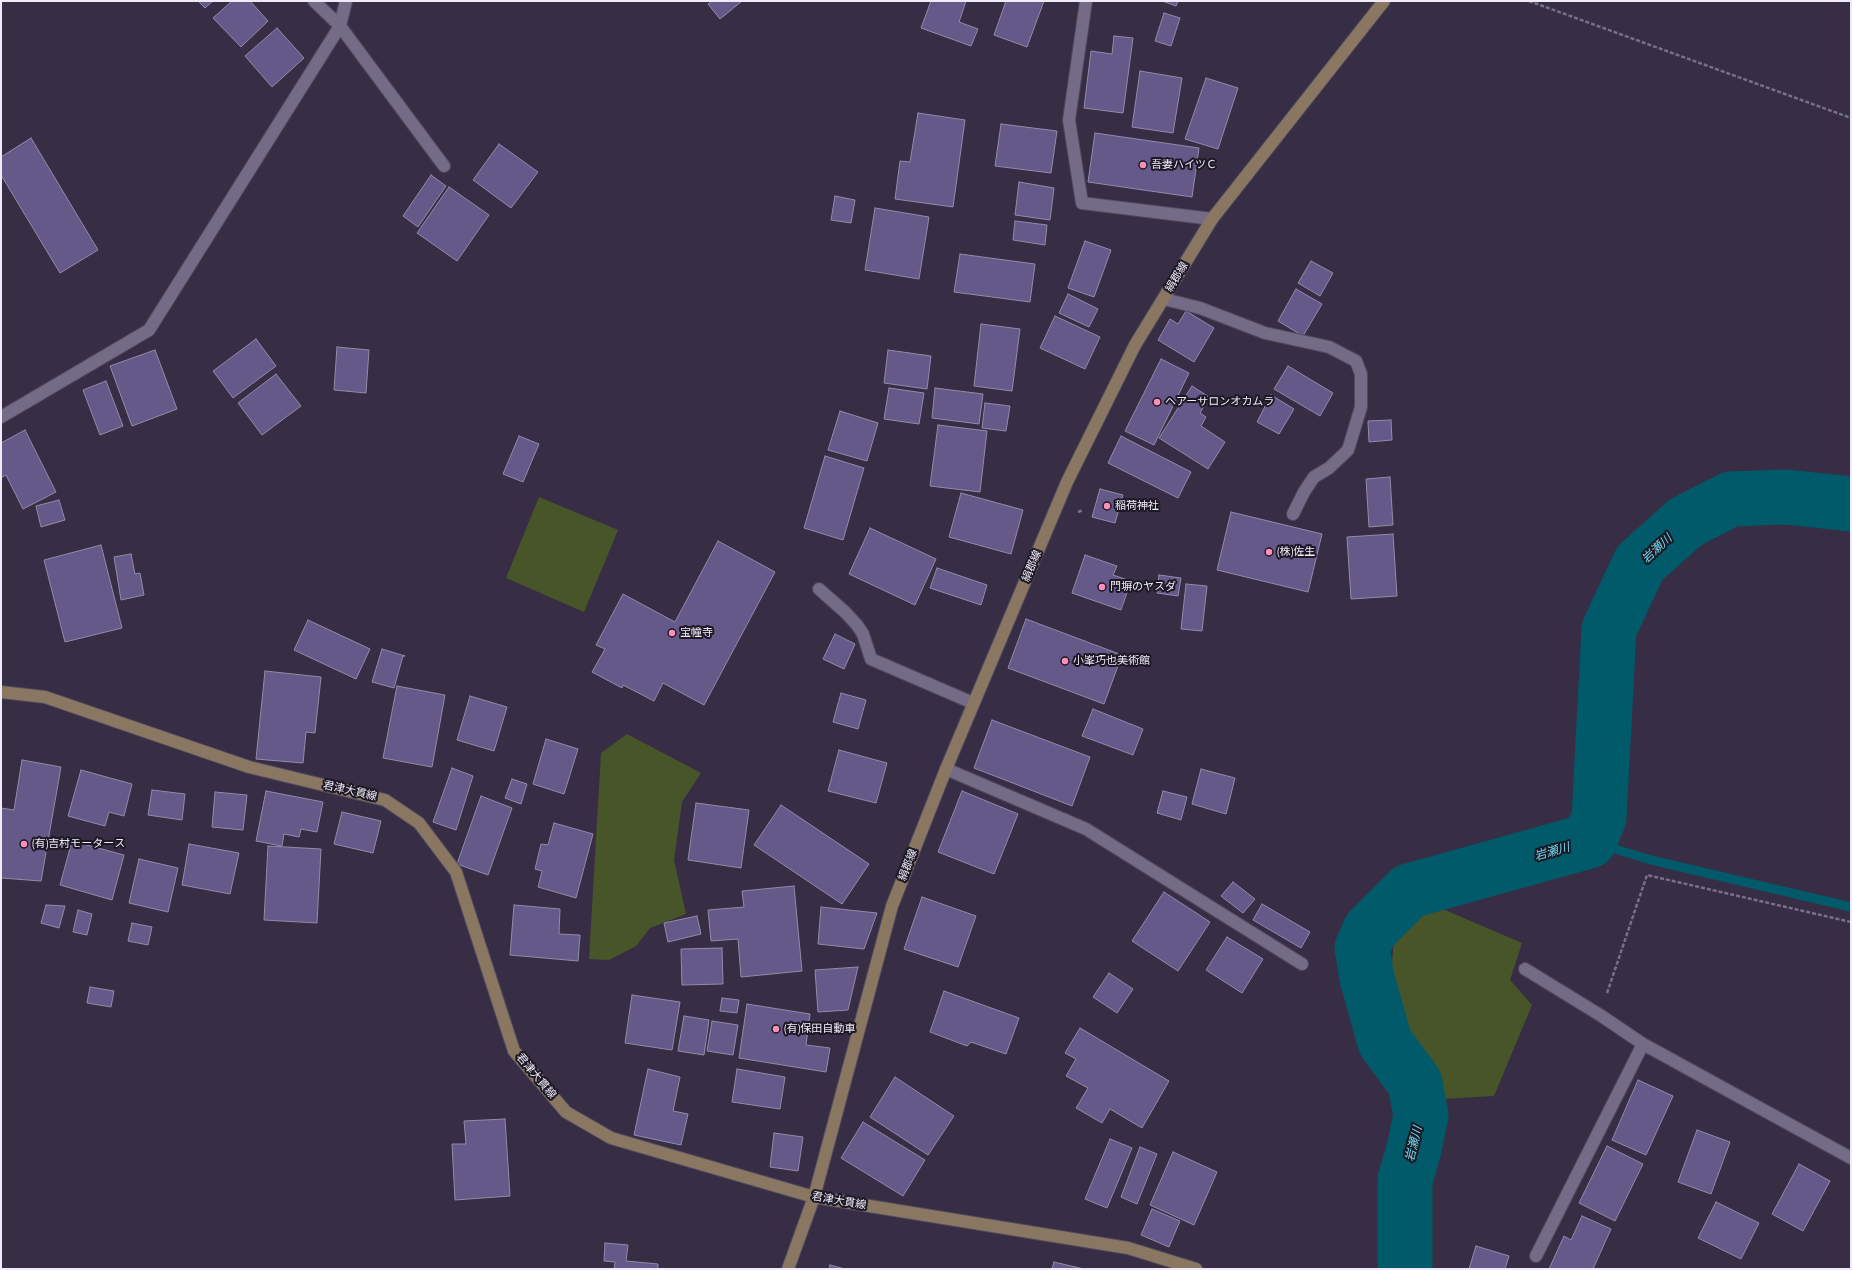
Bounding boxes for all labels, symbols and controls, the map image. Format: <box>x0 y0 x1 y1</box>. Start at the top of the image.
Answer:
place label: 吾妻ハイツＣ <box>1151 158 1217 172</box>
marker: 吾妻ハイツＣ <box>1138 160 1148 170</box>
street label: 絹郡線 <box>1163 259 1191 295</box>
place label: ヘアーサロンオカムラ <box>1165 395 1274 409</box>
marker: ヘアーサロンオカムラ <box>1152 397 1162 407</box>
place label: 稲荷神社 <box>1115 499 1159 513</box>
marker: 稲荷神社 <box>1102 501 1112 511</box>
water label: 岩瀬川 <box>1639 531 1675 567</box>
place label: (株)佐生 <box>1277 545 1315 559</box>
marker: (株)佐生 <box>1264 547 1274 557</box>
street label: 絹郡線 <box>1019 548 1045 584</box>
place label: 門塀のヤスダ <box>1110 580 1176 594</box>
marker: 門塀のヤスダ <box>1097 582 1107 592</box>
place label: 宝幢寺 <box>680 626 713 640</box>
marker: 宝幢寺 <box>667 628 677 638</box>
place label: 小峯巧也美術館 <box>1073 654 1150 668</box>
marker: 小峯巧也美術館 <box>1060 656 1070 666</box>
street label: 君津大貫線 <box>322 778 378 804</box>
place label: (有)吉村モータース <box>32 837 125 851</box>
marker: (有)吉村モータース <box>19 839 29 849</box>
water label: 岩瀬川 <box>1533 840 1571 864</box>
street label: 絹郡線 <box>896 847 920 883</box>
place label: (有)保田自動車 <box>784 1022 855 1036</box>
marker: (有)保田自動車 <box>771 1024 781 1034</box>
street label: 君津大貫線 <box>513 1051 559 1101</box>
water label: 岩瀬川 <box>1403 1125 1425 1163</box>
street label: 君津大貫線 <box>811 1190 867 1212</box>

